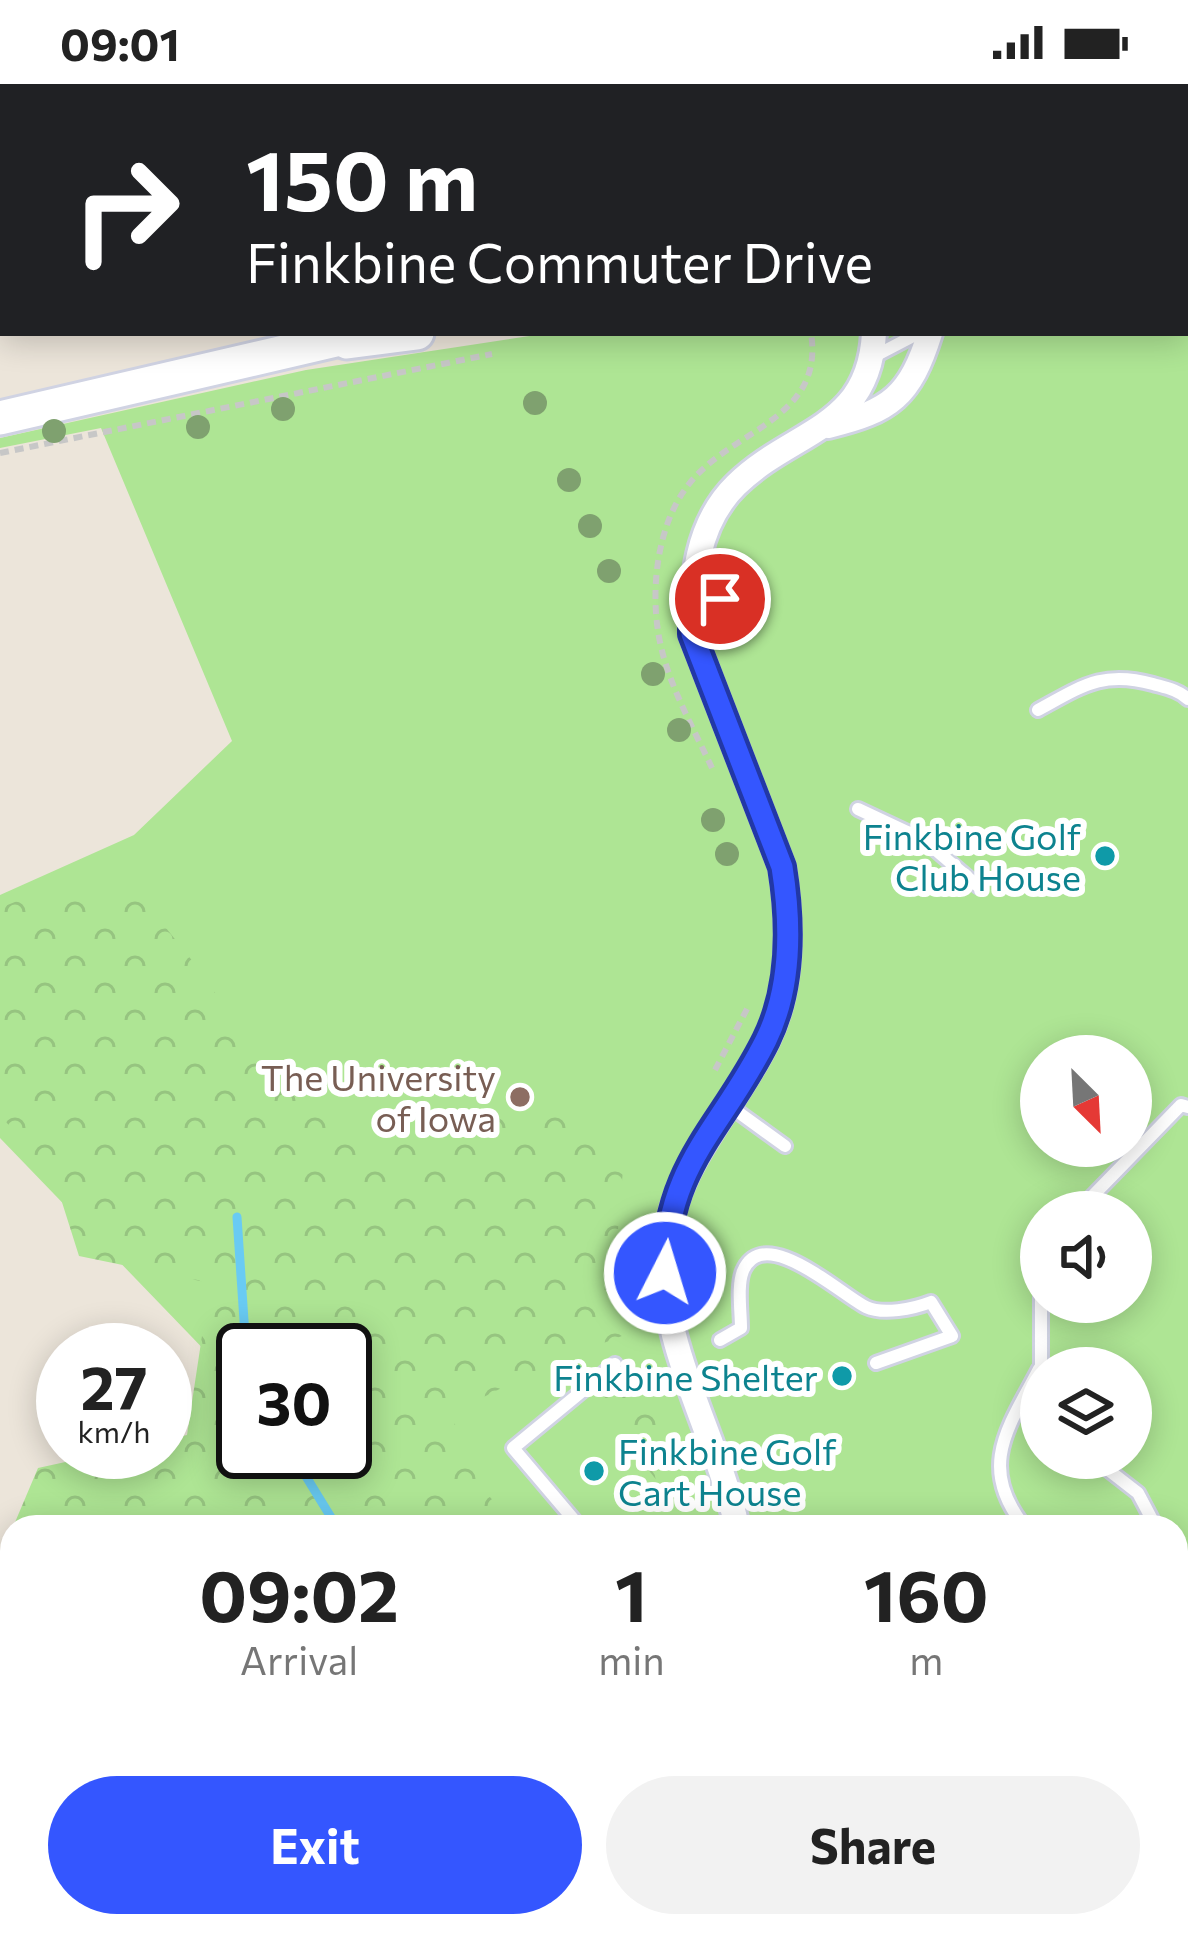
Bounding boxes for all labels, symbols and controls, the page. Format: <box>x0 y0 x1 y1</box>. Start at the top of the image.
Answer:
text: 09:01 <box>60 15 180 70</box>
text: 150 m <box>246 126 478 228</box>
icon: right <box>48 132 204 288</box>
text: Finkbine Commuter Drive <box>246 228 873 294</box>
pin <box>669 548 771 650</box>
icon: arrive <box>687 566 753 632</box>
place label: Finkbine Golf Club House <box>863 813 1082 898</box>
marker: Finkbine Golf Club House <box>1092 843 1118 869</box>
north arrow <box>1020 1035 1152 1167</box>
map controls <box>1020 1035 1152 1479</box>
place label: The University of Iowa <box>261 1054 496 1139</box>
marker: The University of Iowa <box>507 1084 533 1110</box>
button: sound <box>1020 1191 1152 1323</box>
position arrow <box>602 1210 728 1336</box>
speed limit sign: 30 <box>216 1323 372 1479</box>
button: layers <box>1020 1347 1152 1479</box>
text: 27 <box>81 1349 147 1422</box>
place label: Finkbine Shelter <box>553 1354 818 1398</box>
marker: Finkbine Shelter <box>829 1363 855 1389</box>
text: km/h <box>78 1412 150 1449</box>
place label: Finkbine Golf Cart House <box>618 1428 837 1513</box>
marker: Finkbine Golf Cart House <box>581 1458 607 1484</box>
text: 09:02 <box>199 1549 399 1637</box>
text: 1 <box>615 1549 648 1637</box>
text: 160 <box>864 1549 989 1637</box>
text: Arrival <box>240 1635 358 1683</box>
text: min <box>598 1635 665 1683</box>
text: m <box>909 1635 943 1683</box>
button: Exit <box>48 1776 582 1914</box>
button: Share <box>606 1776 1140 1914</box>

